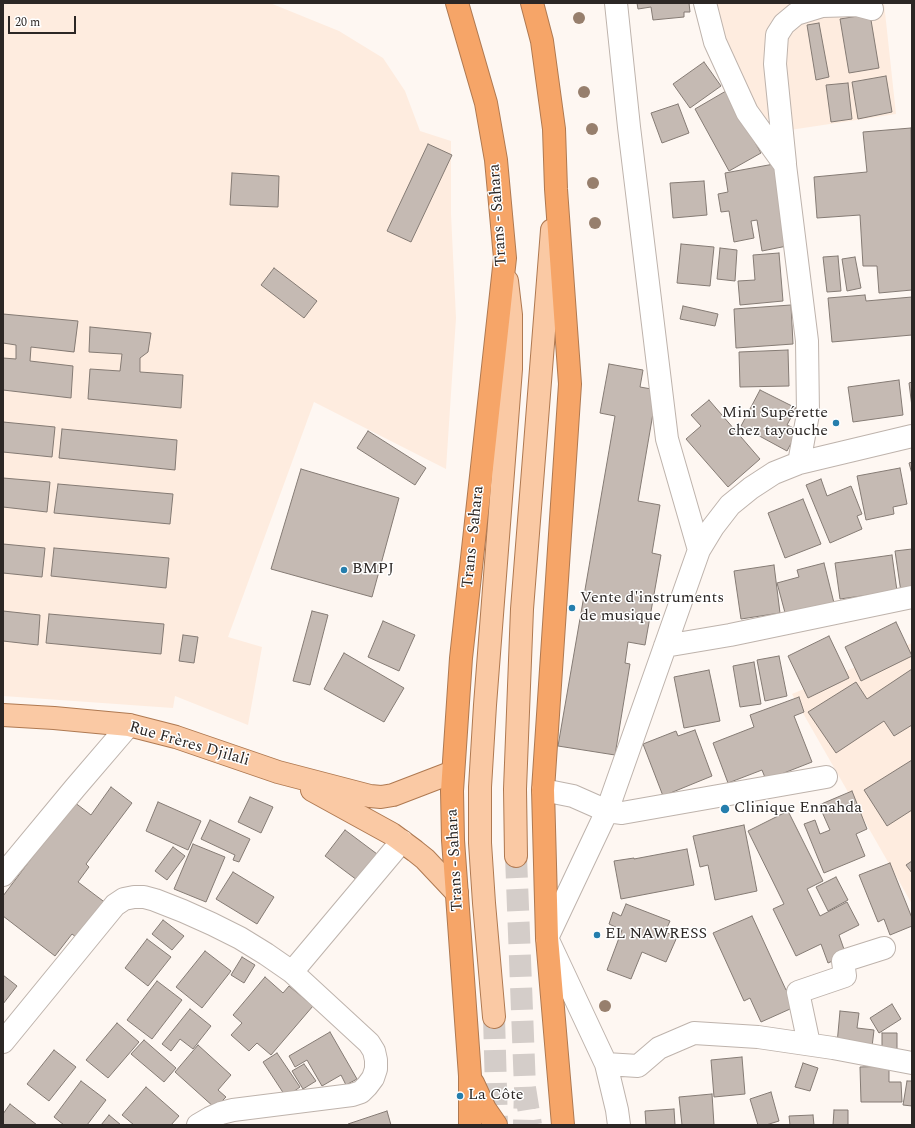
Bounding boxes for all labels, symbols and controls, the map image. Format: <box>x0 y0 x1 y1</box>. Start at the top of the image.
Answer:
scale bar <box>10 8 78 34</box>
text: 20 m <box>15 13 40 32</box>
street label: Trans - Sahara <box>486 163 512 267</box>
place label: Mini Supérette chez tayouche <box>722 404 828 442</box>
marker: Mini Supérette chez tayouche <box>831 418 841 428</box>
street label: Trans - Sahara <box>459 485 489 589</box>
place label: BMPJ <box>352 560 394 580</box>
marker: BMPJ <box>339 565 349 575</box>
place label: Vente d'instruments de musique <box>580 589 724 627</box>
marker: Vente d'instruments de musique <box>567 603 577 613</box>
street label: Rue Frères Djilali <box>127 719 251 771</box>
place label: Clinique Ennahda <box>734 799 862 819</box>
marker: Clinique Ennahda <box>719 803 731 815</box>
street label: Trans - Sahara <box>444 808 468 912</box>
place label: EL NAWRESS <box>605 925 707 945</box>
marker: EL NAWRESS <box>592 930 602 940</box>
place label: La Côte <box>468 1086 524 1106</box>
marker: La Côte <box>455 1091 465 1101</box>

